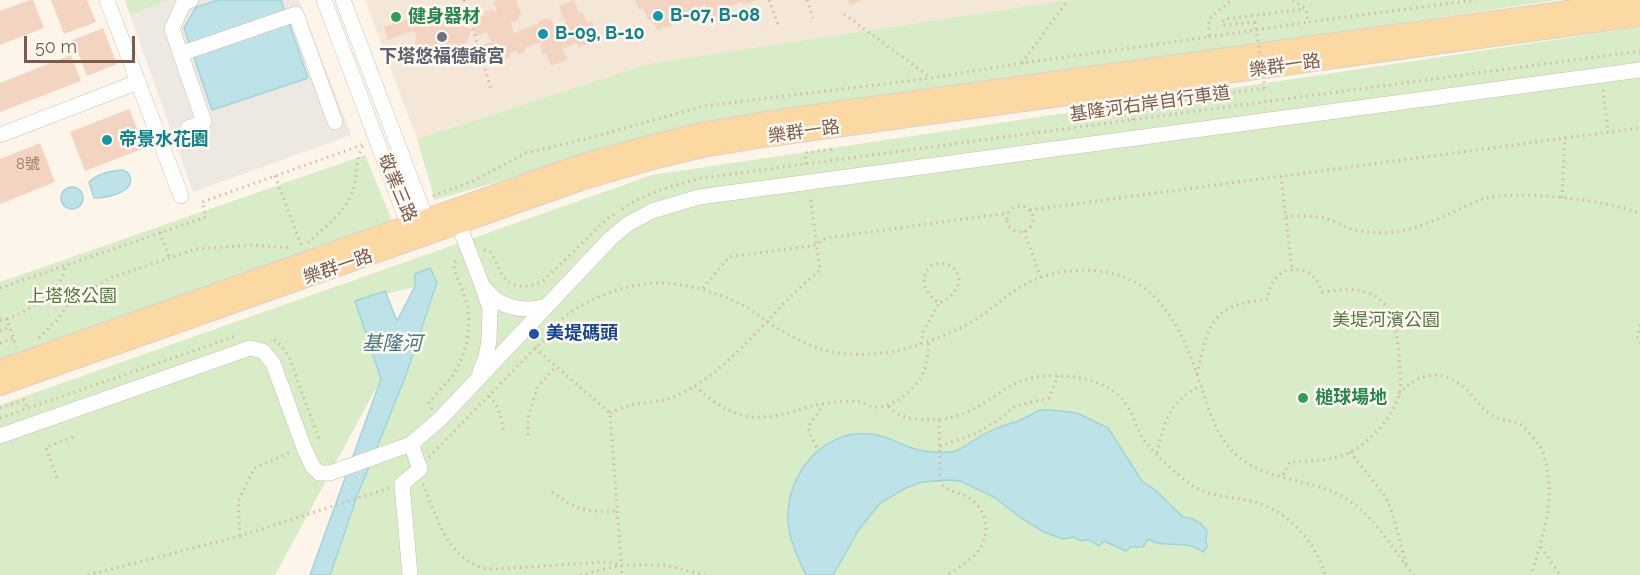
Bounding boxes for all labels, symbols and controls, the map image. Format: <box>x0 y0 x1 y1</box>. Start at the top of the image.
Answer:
place label: B-07, B-08 <box>670 5 760 27</box>
place label: 健身器材 <box>408 6 480 28</box>
marker: B-07, B-08 <box>651 9 665 23</box>
marker: 健身器材 <box>389 10 403 24</box>
place label: B-09, B-10 <box>555 23 645 45</box>
scale bar <box>27 24 138 62</box>
marker: B-09, B-10 <box>536 27 550 41</box>
marker: 下塔悠福德爺宮 <box>435 30 449 44</box>
text: 50 m <box>35 36 77 57</box>
place label: 下塔悠福德爺宮 <box>379 46 505 68</box>
street label: 樂群一路 <box>1248 50 1322 82</box>
street label: 基隆河右岸自行車道 <box>1068 82 1232 126</box>
street label: 樂群一路 <box>767 116 841 148</box>
place label: 帝景水花園 <box>119 129 209 151</box>
marker: 帝景水花園 <box>100 133 114 147</box>
street label: 敬業三路 <box>373 151 421 225</box>
house number: 8號 <box>16 155 40 173</box>
street label: 樂群一路 <box>300 245 376 289</box>
park label: 上塔悠公園 <box>27 286 117 308</box>
park label: 美堤河濱公園 <box>1332 310 1440 332</box>
place label: 美堤碼頭 <box>546 323 618 345</box>
marker: 美堤碼頭 <box>527 327 541 341</box>
water label: 基隆河 <box>362 332 422 356</box>
place label: 槌球場地 <box>1315 387 1387 409</box>
marker: 槌球場地 <box>1296 391 1310 405</box>

